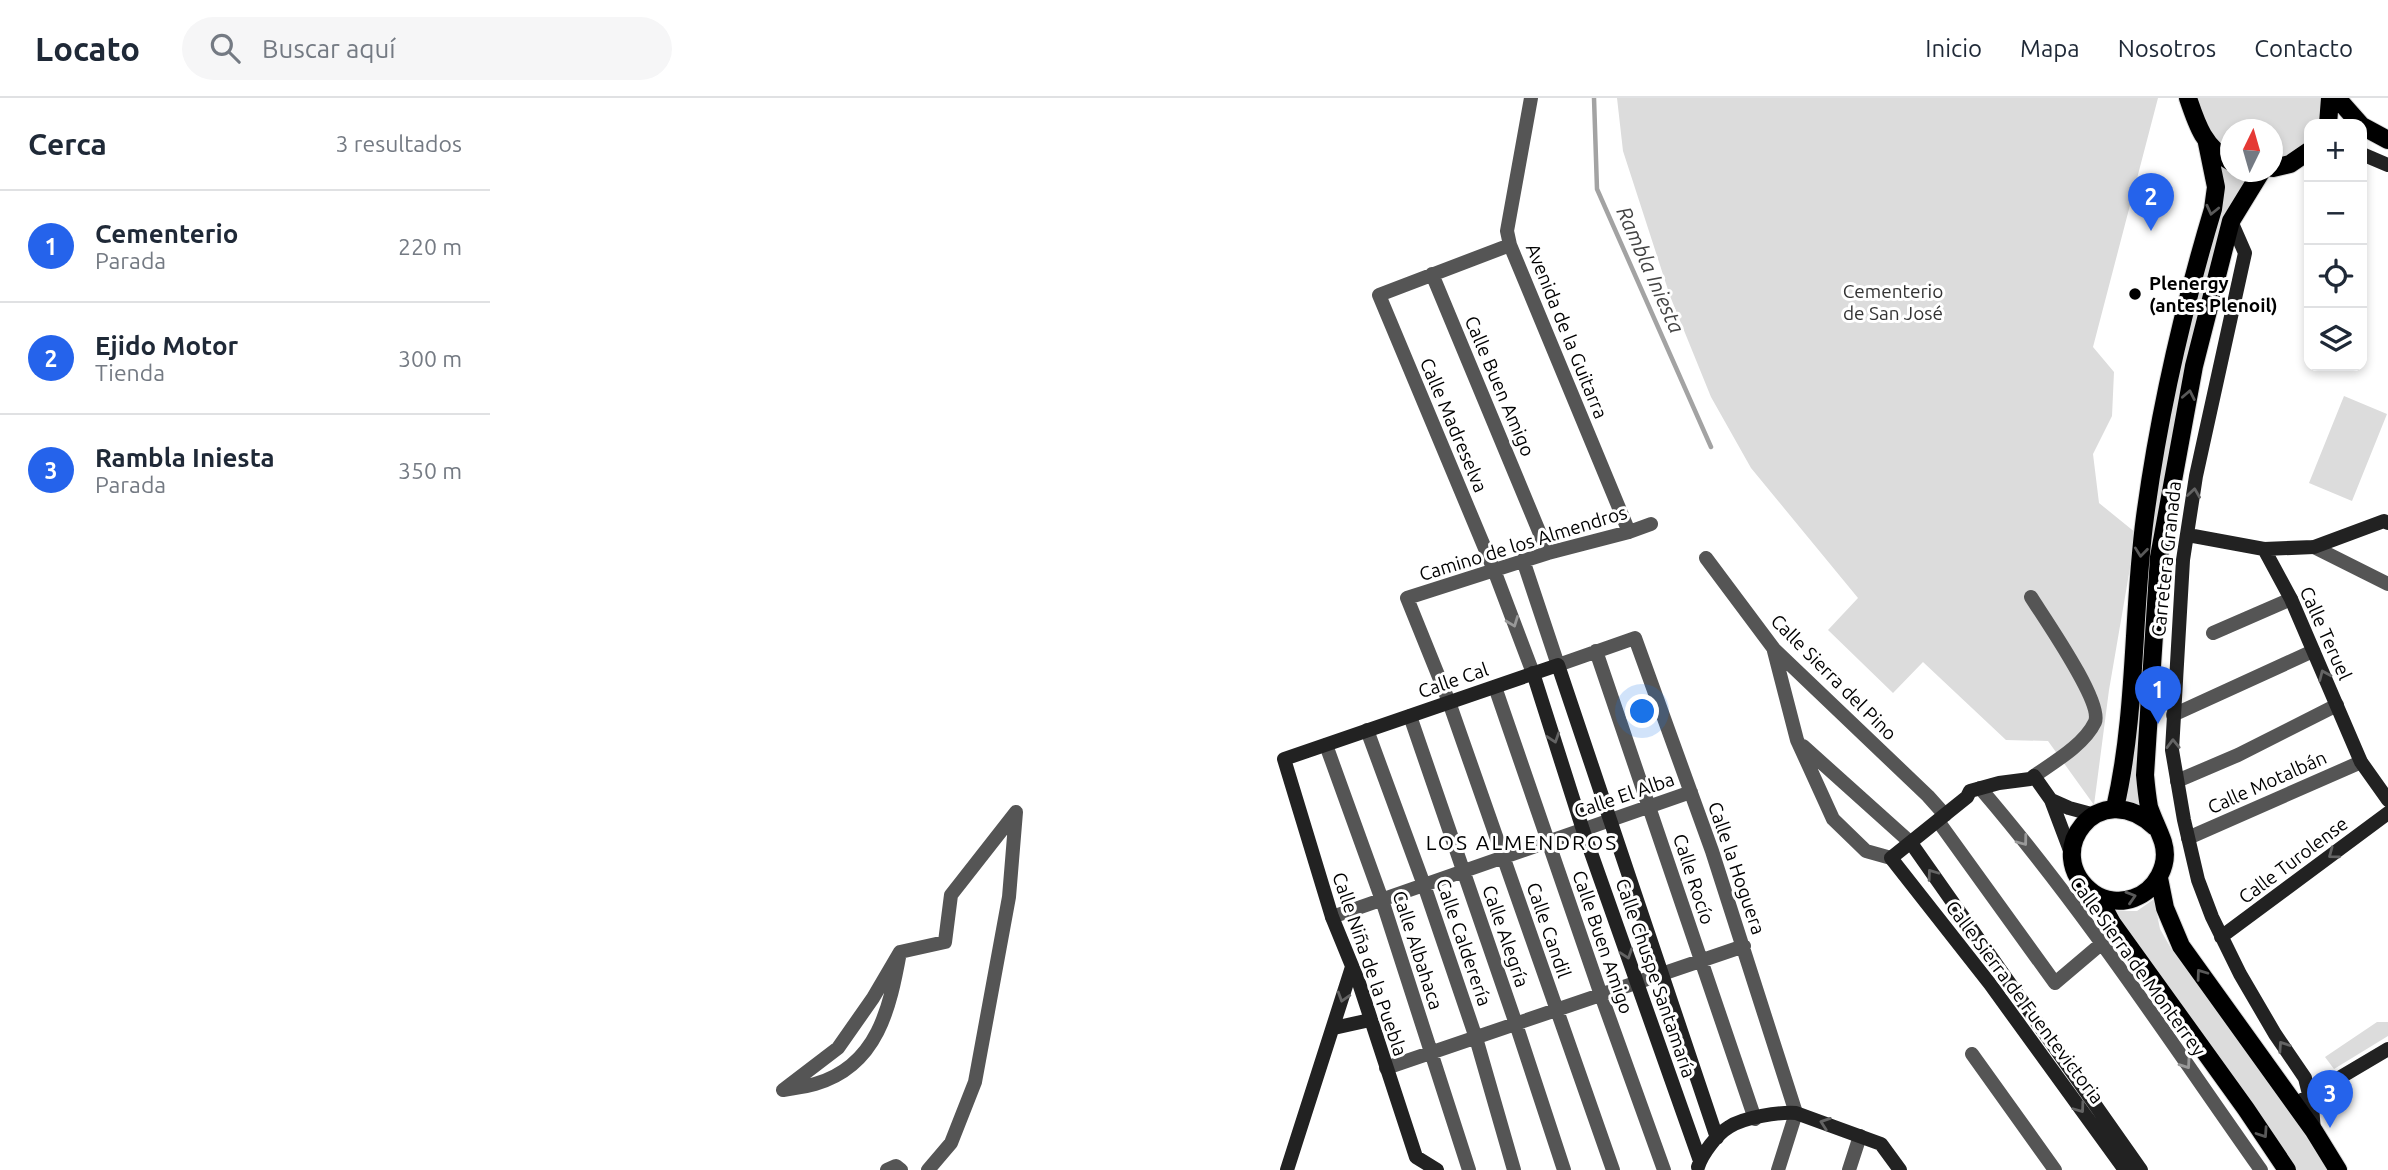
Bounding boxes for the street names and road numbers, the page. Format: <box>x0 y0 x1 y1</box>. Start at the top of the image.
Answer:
street label: Avenida de la Guitarra <box>1522 240 1612 422</box>
street label: Calle Buen Amigo <box>1461 313 1539 459</box>
street label: Calle Madreselva <box>1416 354 1492 496</box>
street label: Carretera Granada <box>2147 480 2185 638</box>
street label: Camino de los Almendros <box>1416 501 1630 585</box>
street label: Calle Teruel <box>2296 583 2356 683</box>
street label: Calle Sierra del Pino <box>1767 610 1901 744</box>
street label: Calle Cal <box>1415 658 1491 702</box>
street label: Calle Motalbán <box>2204 746 2330 818</box>
street label: Calle El Alba <box>1571 768 1677 822</box>
street label: Calle la Hoguera <box>1704 799 1770 937</box>
street label: Calle Turolense <box>2234 812 2352 908</box>
street label: Calle Rocío <box>1669 831 1719 927</box>
street label: Calle Buen Amigo <box>1568 867 1638 1017</box>
street label: Calle Niña de la Puebla <box>1328 869 1412 1059</box>
street label: Calle Sierra de Monterrey <box>2066 872 2210 1060</box>
street label: Calle Calderería <box>1432 875 1496 1009</box>
street label: Calle Chuspe Santamaría <box>1612 875 1700 1081</box>
street label: Calle Candil <box>1522 880 1576 981</box>
street label: Calle Alegría <box>1478 882 1534 990</box>
street label: Calle Albahaca <box>1388 888 1448 1012</box>
street label: Calle Sierra de Fuentevictoria <box>1941 896 2109 1108</box>

